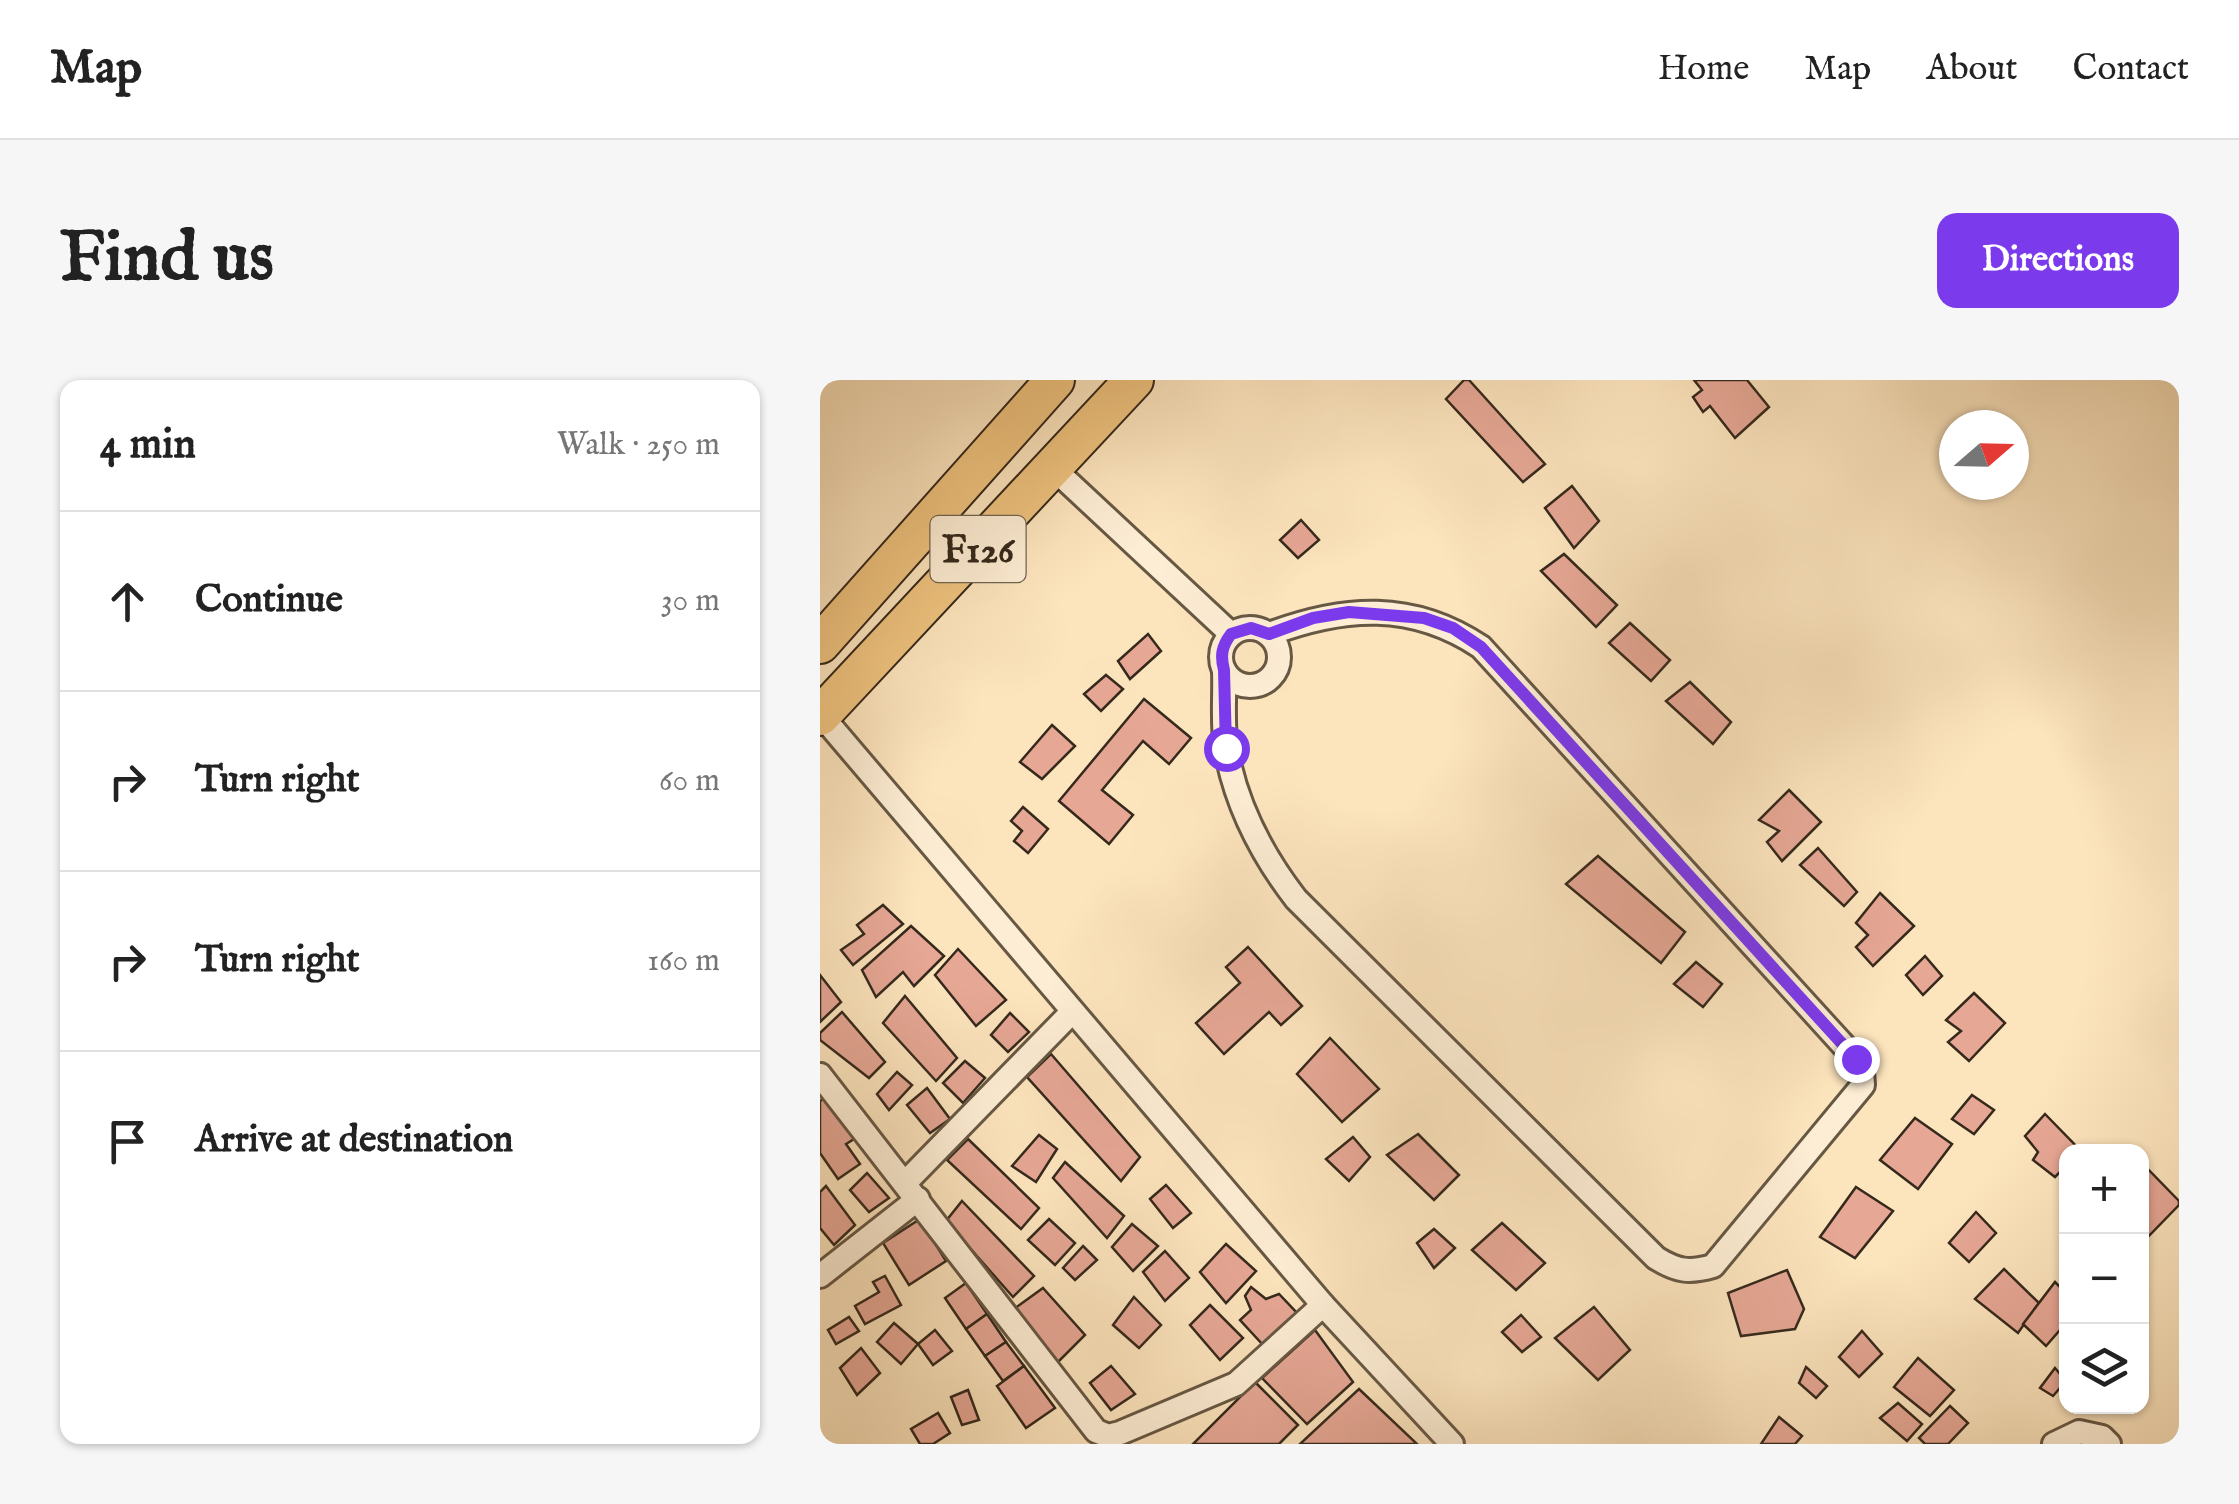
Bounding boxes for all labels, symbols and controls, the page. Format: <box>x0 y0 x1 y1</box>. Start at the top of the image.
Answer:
text: Map <box>50 39 142 99</box>
text: Home <box>1658 47 1749 92</box>
text: Map <box>1804 47 1871 92</box>
text: About <box>1926 47 2018 92</box>
text: Contact <box>2073 47 2189 92</box>
button: Directions <box>1937 213 2179 308</box>
text: Find us <box>60 216 274 304</box>
north arrow <box>1939 410 2029 500</box>
text: 4 min <box>100 419 196 472</box>
text: Walk · 250 m <box>557 425 720 466</box>
road number: F126 <box>930 516 1026 582</box>
icon: ahead <box>100 574 155 629</box>
text: Continue <box>195 577 343 625</box>
text: 30 m <box>661 581 720 622</box>
route start <box>1204 726 1250 772</box>
icon: right <box>100 754 155 809</box>
text: Turn right <box>195 757 359 805</box>
text: 60 m <box>659 761 720 802</box>
icon: right <box>100 934 155 989</box>
text: Turn right <box>195 937 359 985</box>
text: 160 m <box>647 941 720 982</box>
route end <box>1834 1037 1880 1083</box>
icon: arrive <box>100 1114 155 1169</box>
text: Arrive at destination <box>195 1117 513 1165</box>
map controls <box>2059 1144 2149 1414</box>
button: + <box>2059 1144 2149 1234</box>
button: − <box>2059 1234 2149 1324</box>
button: layers <box>2059 1324 2149 1414</box>

